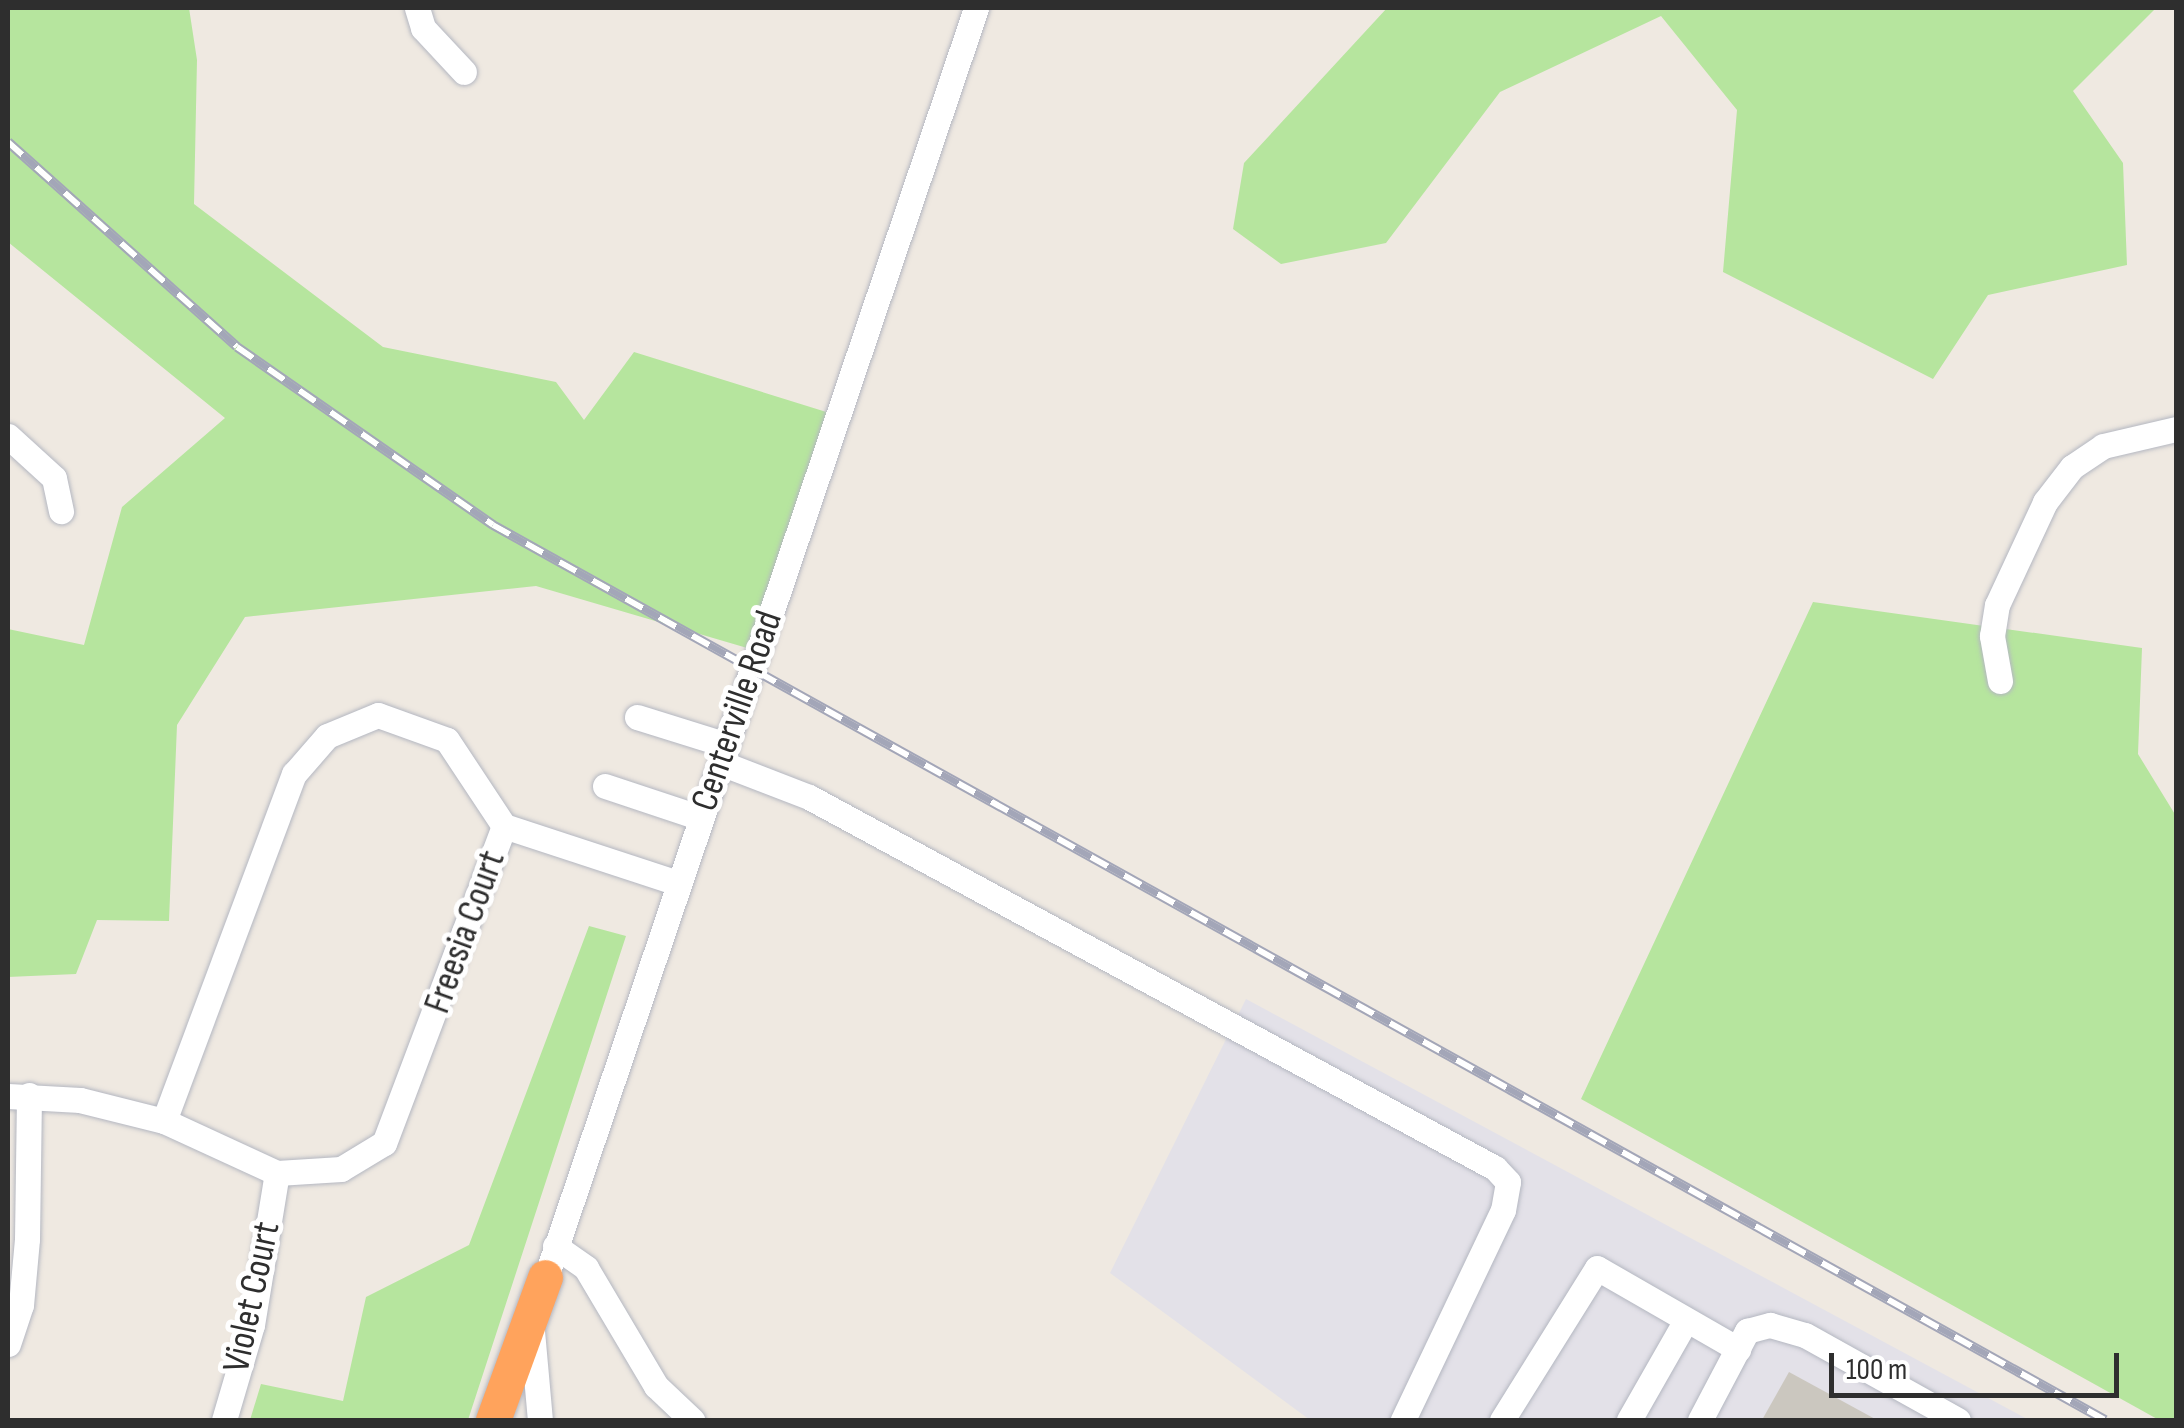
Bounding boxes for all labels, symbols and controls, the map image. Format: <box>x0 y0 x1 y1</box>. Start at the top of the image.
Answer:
street label: Centerville Road <box>682 605 792 817</box>
street label: Freesia Court <box>415 845 515 1019</box>
street label: Violet Court <box>214 1218 290 1376</box>
scale bar <box>1834 1333 2124 1395</box>
text: 100 m <box>1846 1352 1907 1388</box>

